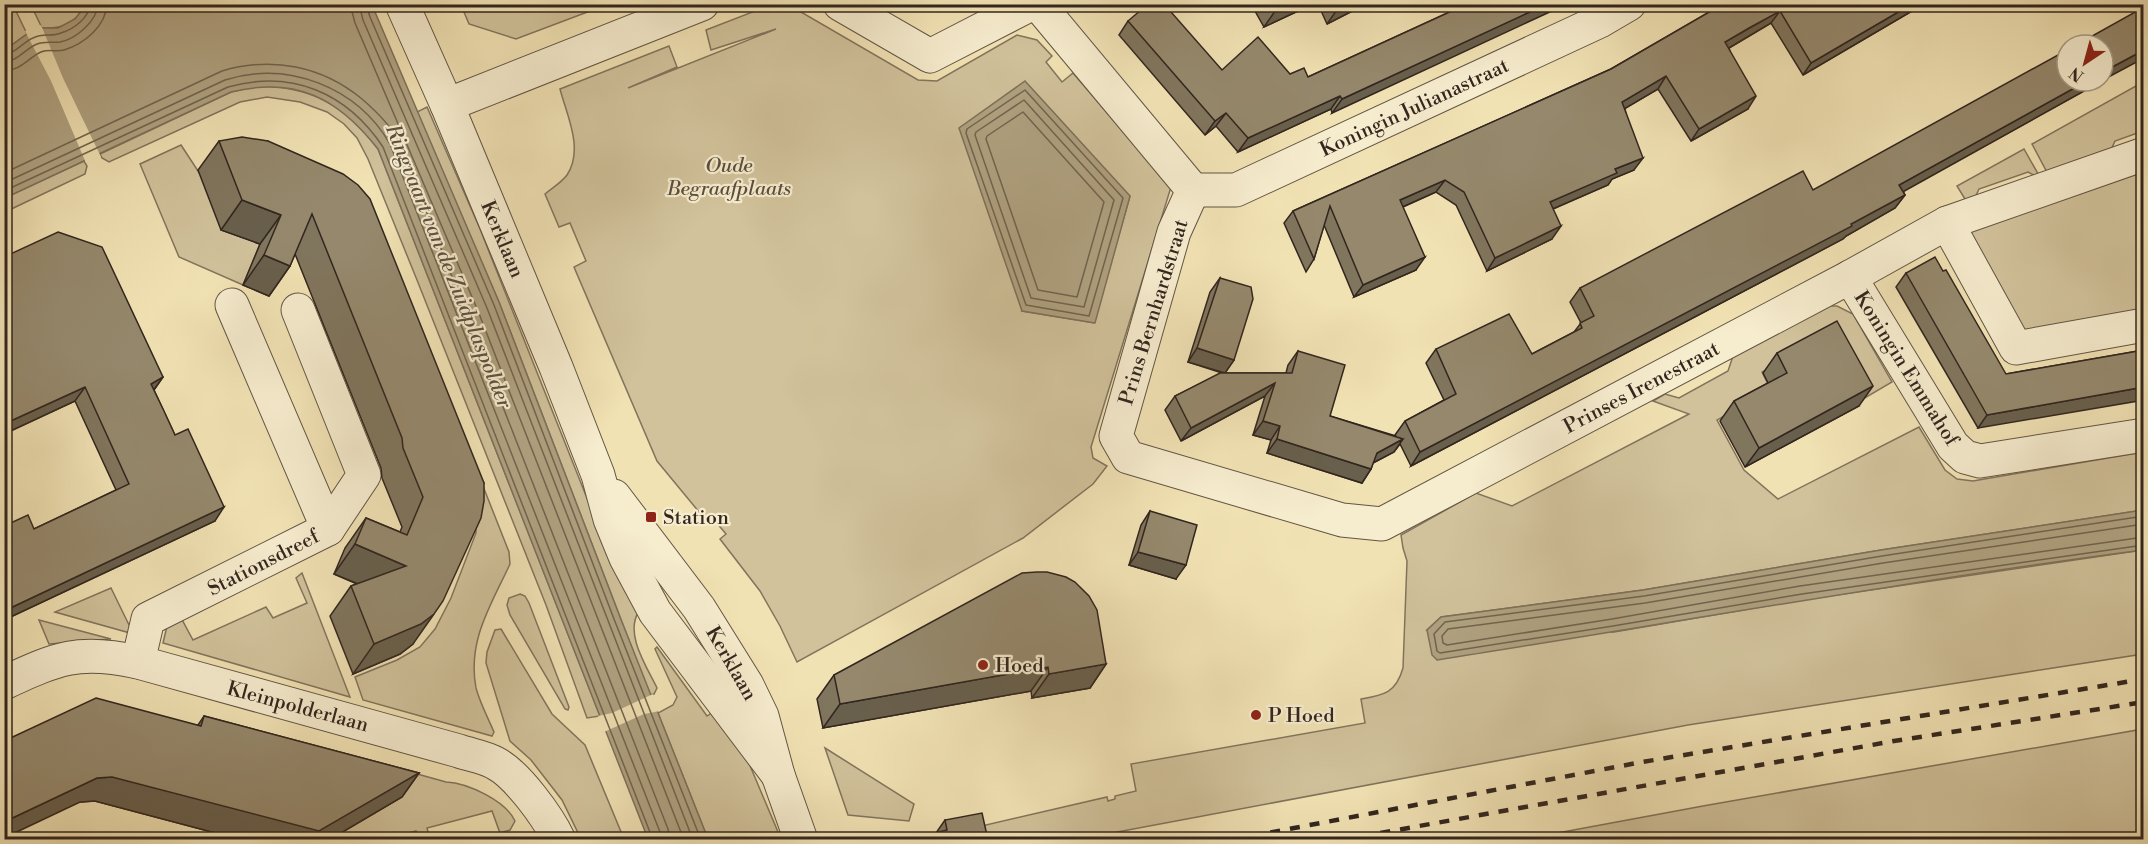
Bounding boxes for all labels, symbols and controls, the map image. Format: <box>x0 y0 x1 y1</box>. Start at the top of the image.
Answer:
north arrow <box>2055 33 2115 93</box>
street label: Koningin Julianastraat <box>1316 54 1513 163</box>
text: N <box>2065 62 2088 86</box>
water label: Ringvaart van de Zuidplaspolder <box>379 119 518 413</box>
park label: Oude Begraafplaats <box>666 154 791 202</box>
street label: Kerklaan <box>474 197 529 282</box>
street label: Prins Bernhardstraat <box>1114 217 1195 408</box>
street label: Koningin Emmahof <box>1848 287 1964 452</box>
street label: Prinses Irenestraat <box>1559 337 1724 440</box>
place label: Station <box>663 506 729 531</box>
marker: Station <box>644 510 658 524</box>
street label: Stationsdreef <box>204 524 324 602</box>
street label: Kerklaan <box>699 622 762 705</box>
place label: Hoed <box>995 654 1044 679</box>
marker: Hoed <box>976 658 990 672</box>
street label: Kleinpolderlaan <box>224 677 371 738</box>
place label: P Hoed <box>1268 704 1335 729</box>
marker: P Hoed <box>1249 708 1263 722</box>

